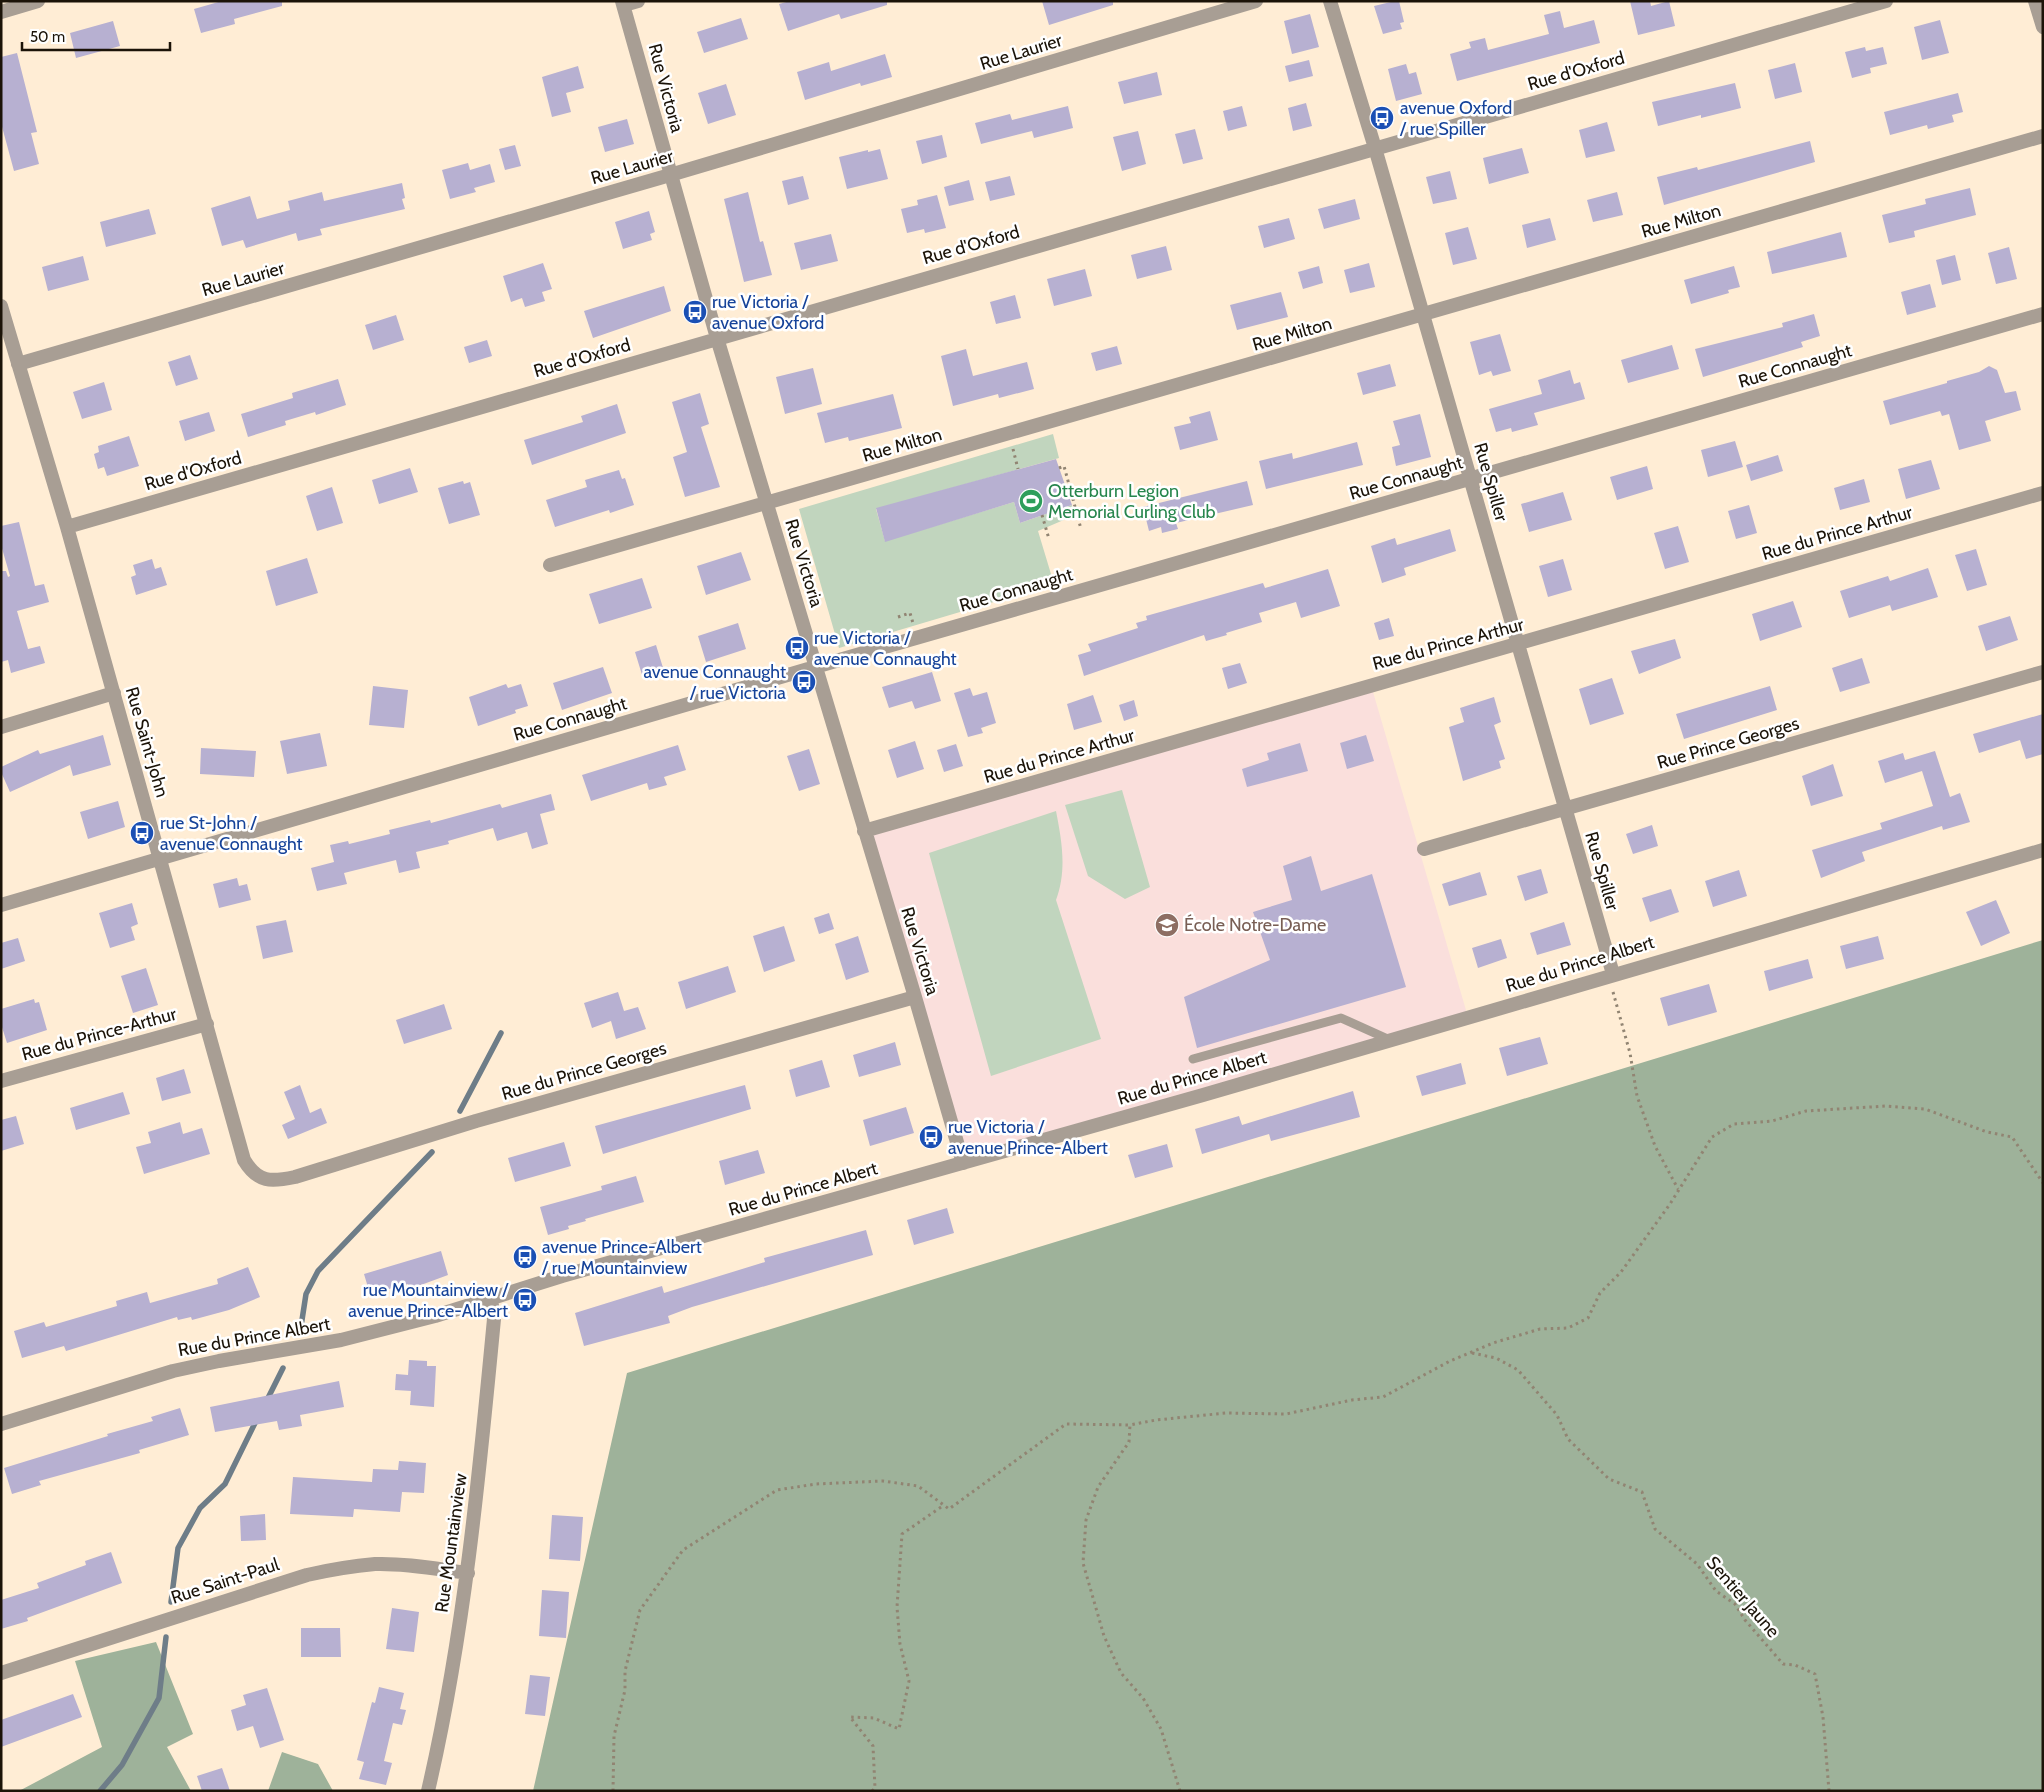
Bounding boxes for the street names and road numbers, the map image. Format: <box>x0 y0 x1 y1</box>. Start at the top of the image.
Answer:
street label: Rue Laurier <box>977 29 1065 75</box>
street label: Rue Victoria <box>644 41 689 135</box>
street label: Rue d'Oxford <box>1525 47 1627 95</box>
street label: Rue Laurier <box>588 145 676 189</box>
street label: Rue Milton <box>1639 199 1723 243</box>
street label: Rue d'Oxford <box>920 221 1022 269</box>
street label: Rue Laurier <box>199 257 287 301</box>
street label: Rue Milton <box>1250 312 1334 356</box>
street label: Rue d'Oxford <box>531 334 633 382</box>
street label: Rue Connaught <box>1736 339 1854 393</box>
street label: Rue Milton <box>860 423 944 467</box>
street label: Rue Spiller <box>1469 440 1513 524</box>
street label: Rue d'Oxford <box>142 447 244 495</box>
street label: Rue Connaught <box>1347 451 1465 505</box>
street label: Rue du Prince Arthur <box>1759 501 1915 565</box>
street label: Rue Victoria <box>780 516 828 610</box>
street label: Rue Connaught <box>957 563 1075 617</box>
street label: Rue du Prince Arthur <box>1370 613 1526 675</box>
street label: Rue Saint-John <box>121 684 173 800</box>
street label: Rue Connaught <box>511 692 629 746</box>
street label: Rue Prince Georges <box>1654 712 1802 774</box>
street label: Rue du Prince Arthur <box>981 724 1137 788</box>
street label: Rue Spiller <box>1580 829 1624 913</box>
street label: Rue Victoria <box>896 904 944 998</box>
street label: Rue du Prince Albert <box>1503 931 1657 997</box>
street label: Rue du Prince-Arthur <box>19 1003 179 1065</box>
street label: Rue du Prince Georges <box>499 1037 669 1105</box>
street label: Rue du Prince Albert <box>1115 1046 1269 1110</box>
street label: Rue du Prince Albert <box>726 1157 880 1221</box>
street label: Rue du Prince Albert <box>176 1313 332 1361</box>
street label: Rue Mountainview <box>430 1472 472 1614</box>
street label: Sentier Jaune <box>1702 1552 1784 1642</box>
street label: Rue Saint-Paul <box>168 1553 283 1609</box>

